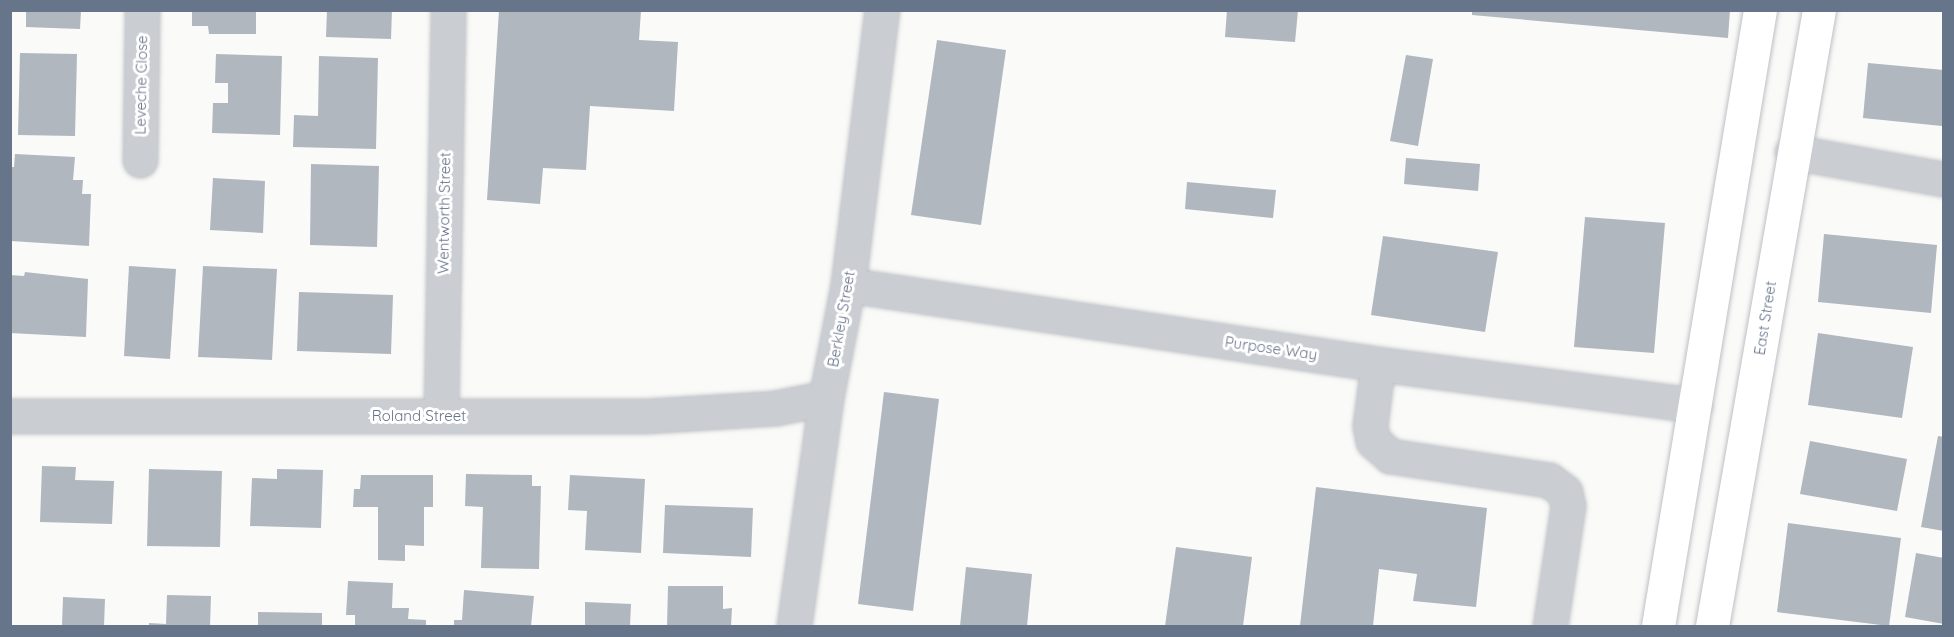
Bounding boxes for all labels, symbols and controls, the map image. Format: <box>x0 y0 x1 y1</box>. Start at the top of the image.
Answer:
street label: Leveche Close <box>131 35 151 135</box>
street label: Wentworth Street <box>434 152 454 274</box>
street label: Berkley Street <box>824 270 858 368</box>
street label: East Street <box>1750 280 1780 356</box>
street label: Purpose Way <box>1224 333 1318 363</box>
street label: Roland Street <box>372 407 466 425</box>

